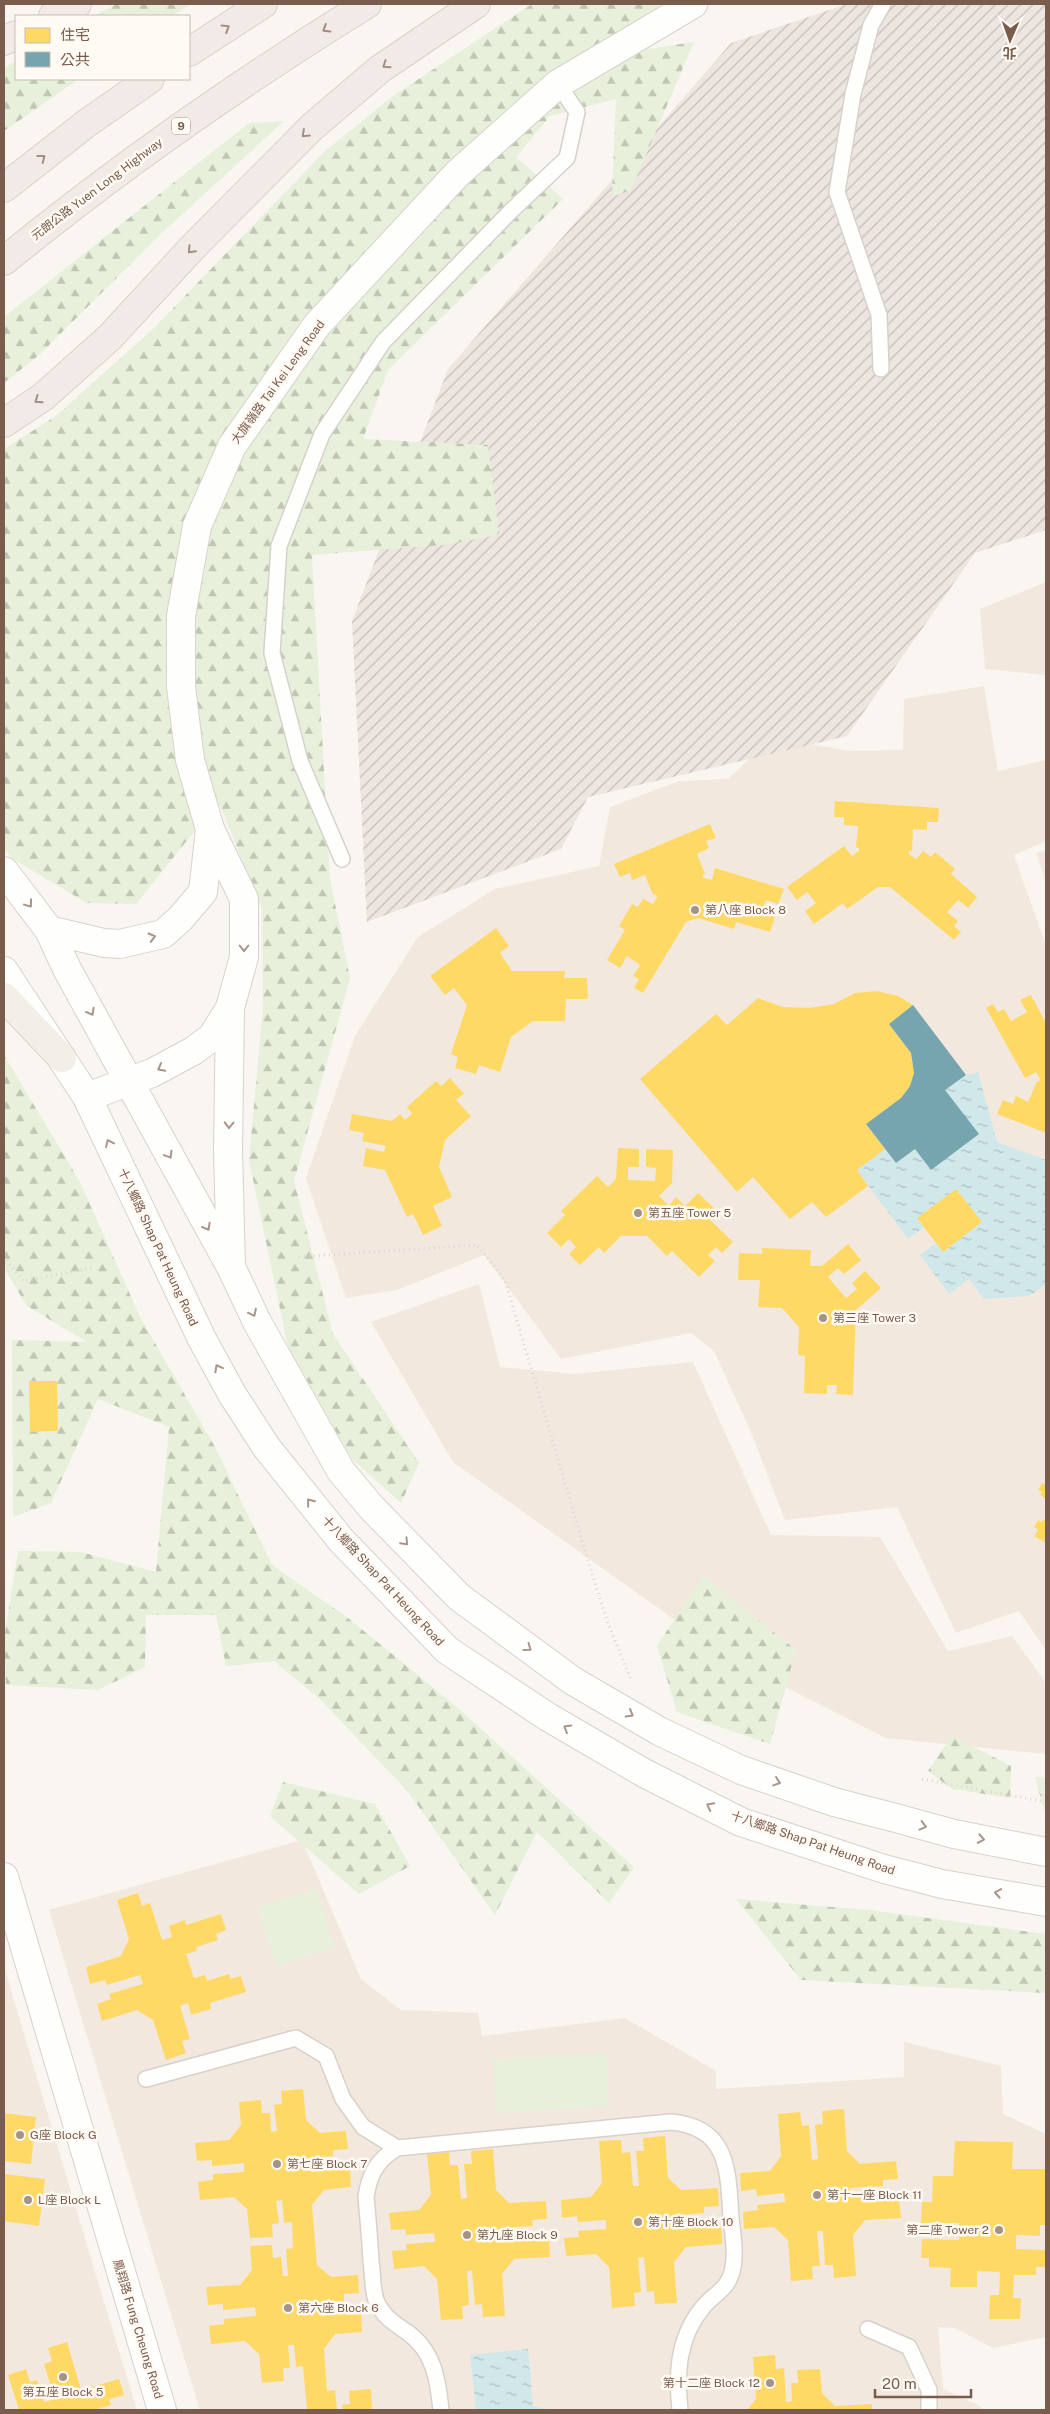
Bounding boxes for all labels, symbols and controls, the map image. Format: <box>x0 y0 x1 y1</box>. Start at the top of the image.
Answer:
legend <box>15 15 190 80</box>
north arrow <box>985 15 1035 65</box>
one-way arrow <box>322 23 331 33</box>
one-way arrow <box>220 24 229 34</box>
text: 住宅 <box>60 26 90 43</box>
text: 北 <box>1002 45 1017 61</box>
text: 公共 <box>60 51 90 68</box>
one-way arrow <box>382 59 392 68</box>
road number: 9 <box>172 118 190 134</box>
one-way arrow <box>301 128 310 137</box>
street label: 元朗公路 Yuen Long Highway <box>29 135 166 243</box>
one-way arrow <box>36 155 45 163</box>
one-way arrow <box>188 244 197 253</box>
street label: 大旗嶺路 Tai Kei Leng Road <box>228 317 328 447</box>
one-way arrow <box>34 394 44 403</box>
one-way arrow <box>24 898 32 907</box>
place label: 第八座 Block 8 <box>705 903 786 917</box>
marker: 第八座 Block 8 <box>689 904 701 916</box>
one-way arrow <box>147 933 156 943</box>
one-way arrow <box>239 944 249 952</box>
one-way arrow <box>84 1007 94 1016</box>
one-way arrow <box>158 1062 167 1072</box>
one-way arrow <box>224 1121 235 1129</box>
one-way arrow <box>105 1140 115 1149</box>
one-way arrow <box>162 1150 172 1159</box>
street label: 十八鄉路 Shap Pat Heung Road <box>115 1166 201 1328</box>
place label: 第五座 Tower 5 <box>648 1206 732 1220</box>
marker: 第五座 Tower 5 <box>632 1207 644 1219</box>
one-way arrow <box>201 1222 211 1231</box>
one-way arrow <box>246 1308 257 1317</box>
place label: 第三座 Tower 3 <box>833 1311 916 1325</box>
marker: 第三座 Tower 3 <box>817 1312 829 1324</box>
one-way arrow <box>214 1365 224 1374</box>
one-way arrow <box>307 1499 316 1508</box>
street label: 十八鄉路 Shap Pat Heung Road <box>319 1513 447 1649</box>
one-way arrow <box>399 1537 408 1546</box>
one-way arrow <box>522 1642 532 1651</box>
one-way arrow <box>625 1708 634 1718</box>
one-way arrow <box>564 1725 573 1735</box>
one-way arrow <box>772 1776 781 1786</box>
one-way arrow <box>706 1802 715 1812</box>
street label: 十八鄉路 Shap Pat Heung Road <box>729 1808 897 1878</box>
one-way arrow <box>918 1820 926 1830</box>
one-way arrow <box>976 1833 985 1844</box>
one-way arrow <box>994 1889 1003 1899</box>
place label: G座 Block G <box>30 2128 97 2142</box>
marker: G座 Block G <box>14 2129 26 2141</box>
place label: 第七座 Block 7 <box>287 2157 367 2171</box>
marker: 第七座 Block 7 <box>271 2158 283 2170</box>
place label: 第十一座 Block 11 <box>827 2188 922 2202</box>
marker: 第十一座 Block 11 <box>811 2189 823 2201</box>
place label: L座 Block L <box>38 2193 101 2207</box>
marker: L座 Block L <box>22 2194 34 2206</box>
place label: 第十座 Block 10 <box>648 2215 733 2229</box>
marker: 第十座 Block 10 <box>632 2216 644 2228</box>
place label: 第二座 Tower 2 <box>906 2223 989 2237</box>
marker: 第二座 Tower 2 <box>993 2224 1005 2236</box>
place label: 第九座 Block 9 <box>477 2228 558 2242</box>
marker: 第九座 Block 9 <box>461 2229 473 2241</box>
street label: 鳳翔路 Fung Cheung Road <box>110 2258 166 2400</box>
place label: 第六座 Block 6 <box>298 2301 379 2315</box>
marker: 第六座 Block 6 <box>282 2302 294 2314</box>
scale bar <box>875 2366 971 2398</box>
marker: 第五座 Block 5 <box>57 2371 69 2383</box>
text: 20 m <box>882 2375 917 2392</box>
place label: 第十二座 Block 12 <box>663 2376 760 2390</box>
marker: 第十二座 Block 12 <box>764 2377 776 2389</box>
place label: 第五座 Block 5 <box>23 2385 104 2399</box>

